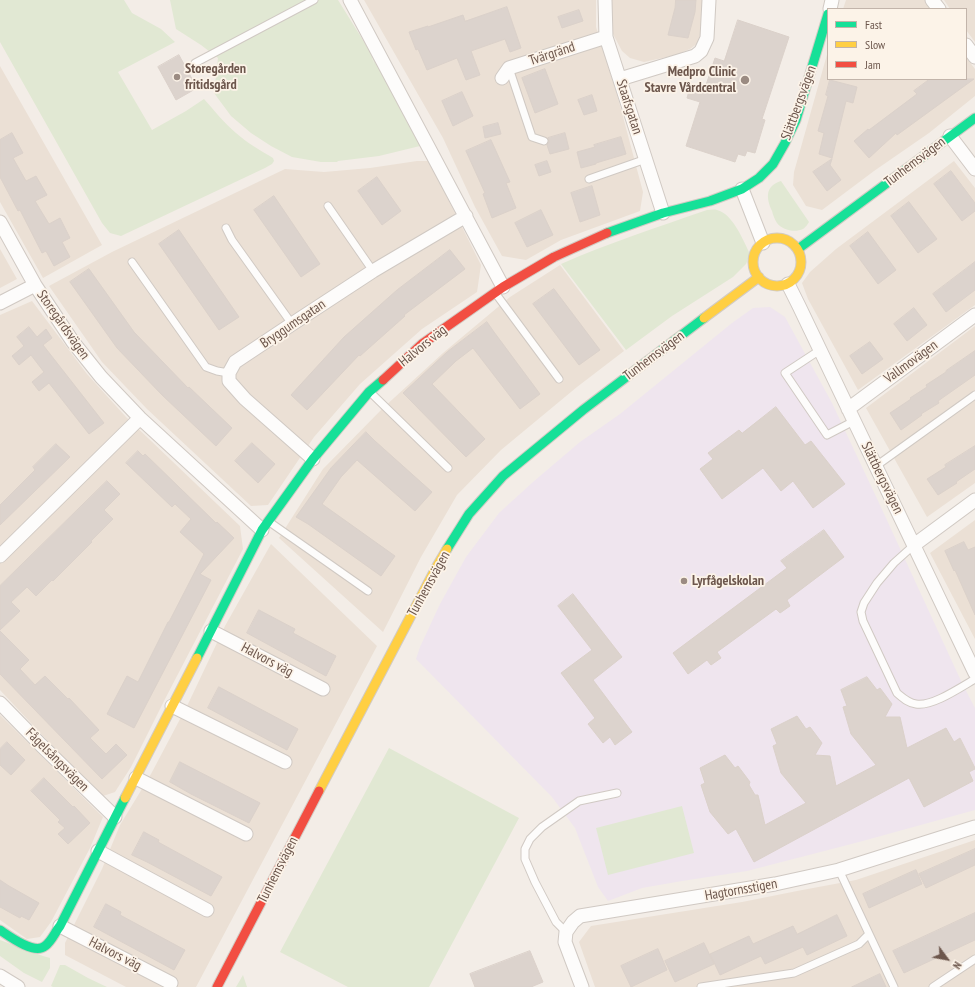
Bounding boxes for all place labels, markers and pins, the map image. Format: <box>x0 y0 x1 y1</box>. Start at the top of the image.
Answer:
place label: Storegården fritidsgård <box>185 61 246 94</box>
place label: Medpro Clinic Stavre Vårdcentral <box>645 64 736 96</box>
marker: Storegården fritidsgård <box>172 72 182 82</box>
marker: Medpro Clinic Stavre Vårdcentral <box>739 74 751 86</box>
place label: Lyrfågelskolan <box>692 573 764 589</box>
marker: Lyrfågelskolan <box>679 576 689 586</box>

